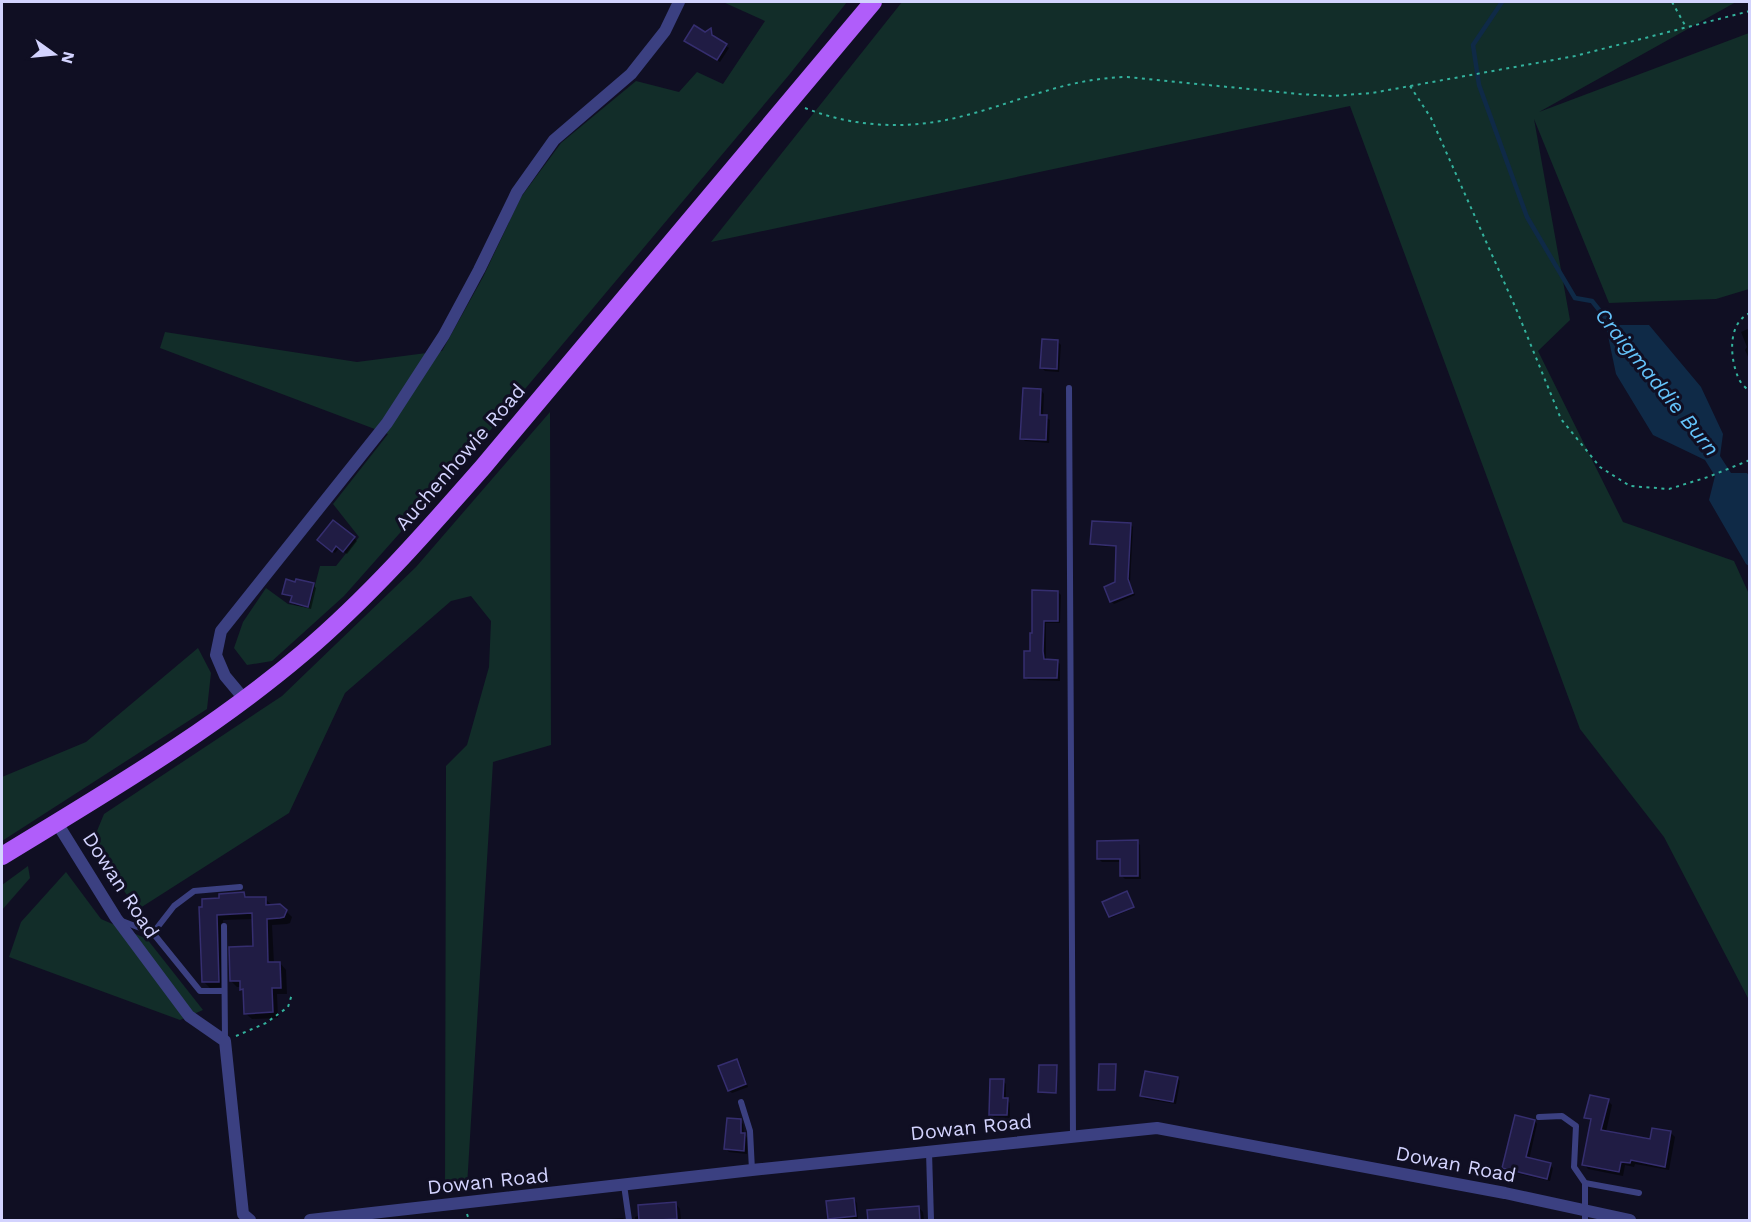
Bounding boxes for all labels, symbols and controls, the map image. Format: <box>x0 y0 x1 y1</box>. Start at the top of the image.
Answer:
north arrow <box>24 24 84 84</box>
text: N <box>57 50 79 66</box>
water label: Craigmaddie Burn <box>1590 303 1725 461</box>
street label: Auchenhowie Road <box>390 379 530 535</box>
street label: Dowan Road <box>78 827 164 943</box>
street label: Dowan Road <box>909 1109 1033 1145</box>
street label: Dowan Road <box>1394 1141 1518 1187</box>
street label: Dowan Road <box>426 1163 550 1199</box>

